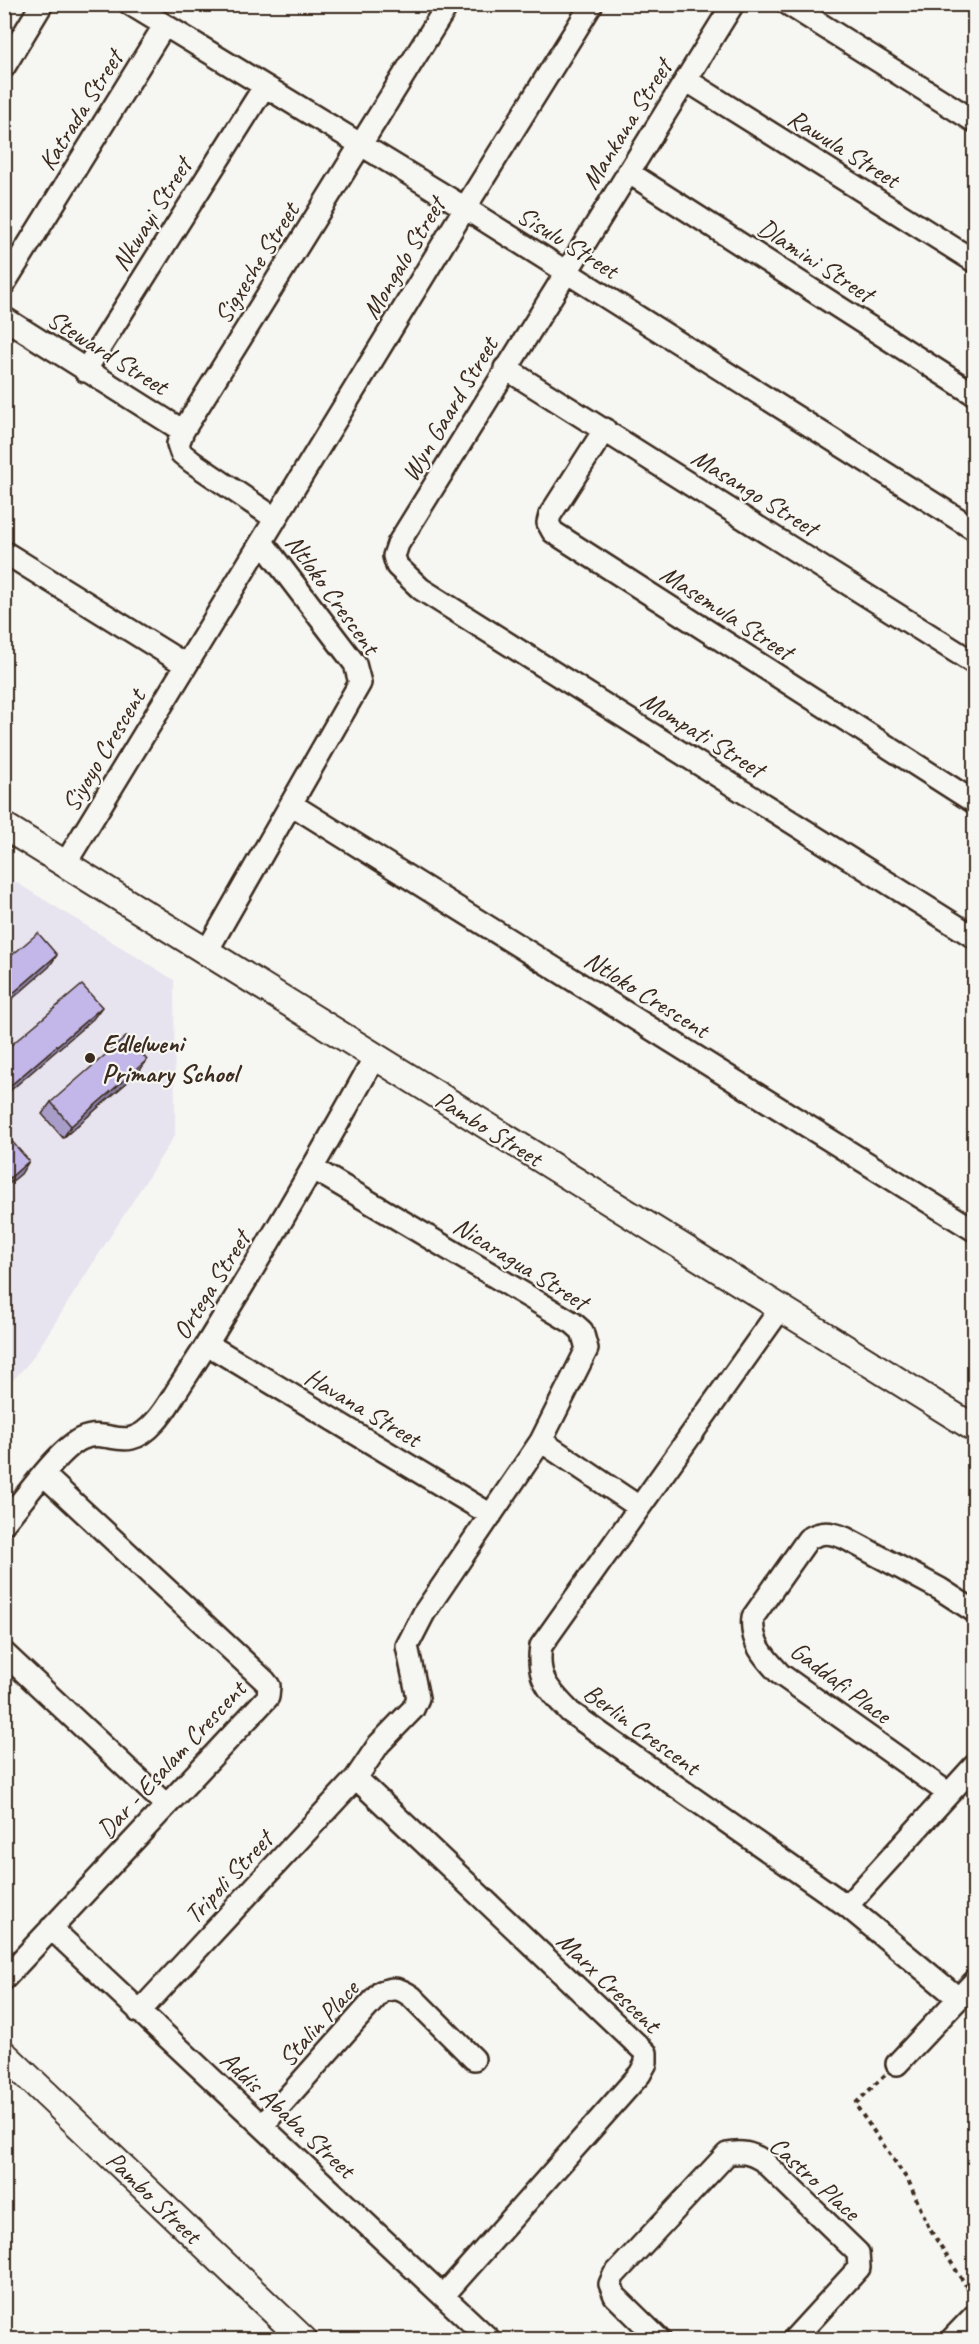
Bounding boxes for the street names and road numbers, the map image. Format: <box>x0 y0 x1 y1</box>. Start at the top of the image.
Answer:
street label: Katrada Street <box>31 41 132 176</box>
street label: Mankana Street <box>573 50 681 195</box>
street label: Rawula Street <box>782 101 908 197</box>
street label: Nkwayi Street <box>104 149 201 277</box>
street label: Mongalo Street <box>354 189 454 325</box>
street label: Sigxeshe Street <box>206 195 308 330</box>
street label: Sisulu Street <box>511 199 626 288</box>
street label: Dlamini Street <box>752 211 883 312</box>
street label: Steward Street <box>41 302 176 404</box>
street label: Wyn Gaard Street <box>393 329 507 487</box>
street label: Masango Street <box>686 441 827 546</box>
street label: Ntloko Crescent <box>278 528 389 663</box>
street label: Masemula Street <box>654 557 802 669</box>
street label: Siyoyo Crescent <box>54 681 154 818</box>
street label: Mompati Street <box>635 684 773 787</box>
street label: Ntloko Crescent <box>578 943 717 1047</box>
street label: Pambo Street <box>429 1083 550 1175</box>
street label: Nicaragua Street <box>447 1209 597 1320</box>
street label: Ortega Street <box>165 1222 260 1346</box>
street label: Havana Street <box>299 1360 429 1456</box>
street label: Gaddafi Place <box>784 1634 900 1733</box>
street label: Dar - Esalam Crescent <box>90 1672 255 1845</box>
street label: Berlin Crescent <box>577 1676 708 1784</box>
street label: Tripoli Street <box>177 1821 282 1931</box>
street label: Marx Crescent <box>550 1925 669 2042</box>
street label: Stalin Place <box>271 1971 368 2074</box>
street label: Addis Ababa Street <box>213 2043 364 2187</box>
street label: Castro Place <box>762 2129 869 2229</box>
street label: Pambo Street <box>99 2144 210 2253</box>

